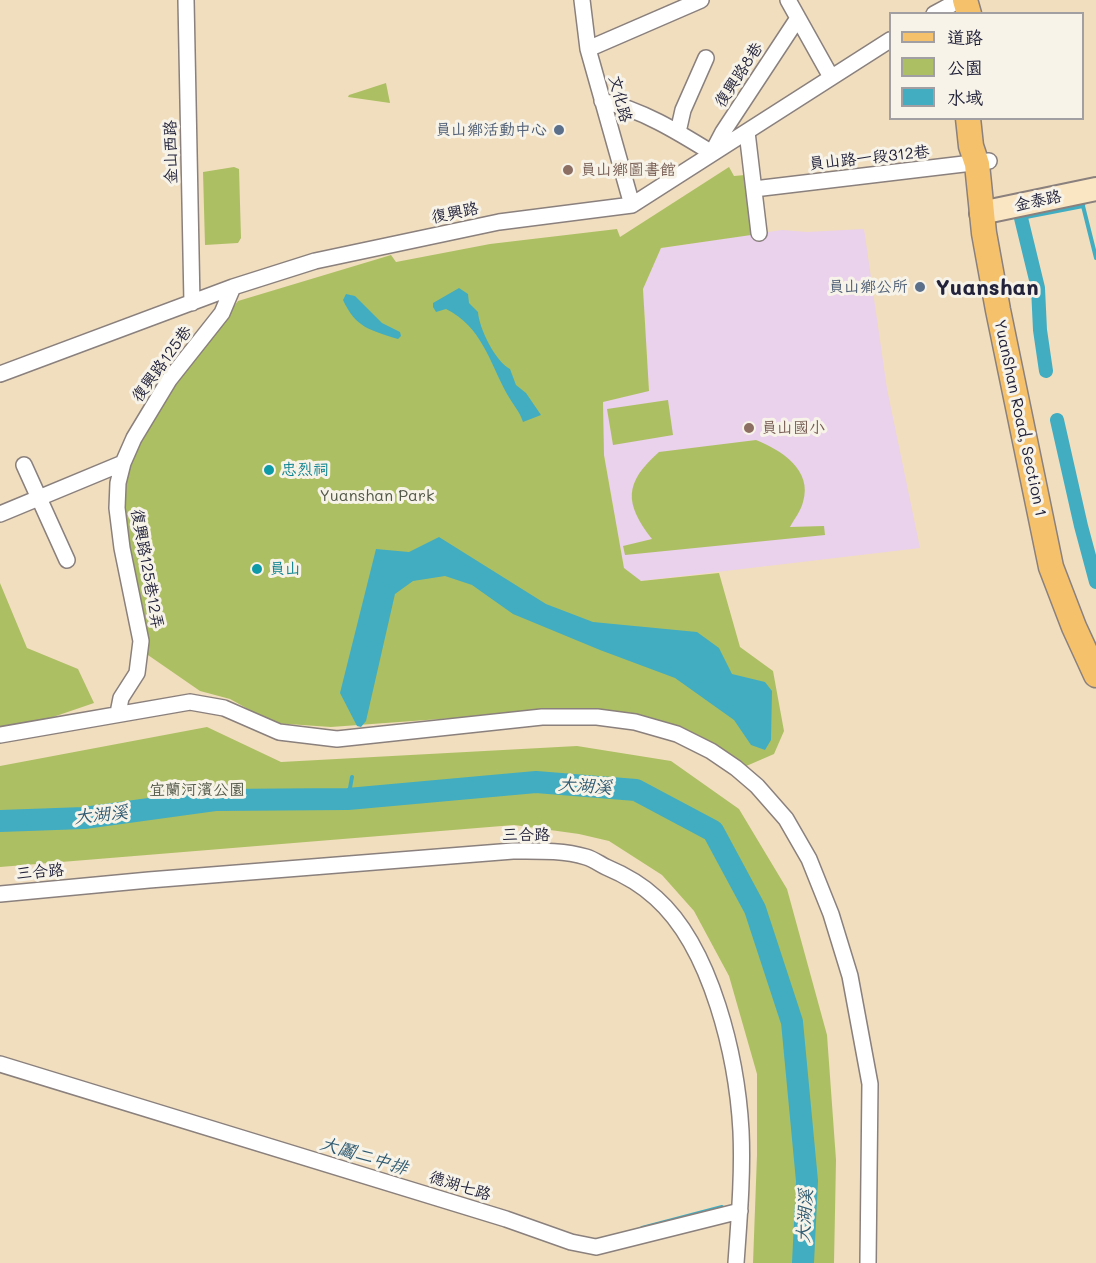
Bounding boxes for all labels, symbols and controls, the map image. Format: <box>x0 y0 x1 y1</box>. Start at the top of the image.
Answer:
legend <box>889 12 1084 120</box>
text: 道路 <box>947 25 983 49</box>
street label: 復興路8巷 <box>711 39 767 111</box>
text: 公園 <box>947 55 983 79</box>
street label: 文化路 <box>605 73 635 125</box>
text: 水域 <box>947 85 983 109</box>
street label: 金山西路 <box>161 120 181 184</box>
place label: 員山鄉活動中心 <box>435 120 547 140</box>
marker: 員山鄉活動中心 <box>552 123 566 137</box>
street label: 員山路一段312巷 <box>808 142 930 174</box>
place label: 員山鄉圖書館 <box>580 160 676 180</box>
marker: 員山鄉圖書館 <box>561 163 575 177</box>
street label: 金泰路 <box>1013 187 1063 215</box>
street label: 復興路 <box>430 199 480 227</box>
district label: Yuanshan <box>935 275 1039 301</box>
place label: 員山鄉公所 <box>828 277 908 297</box>
marker: 員山鄉公所 <box>913 280 927 294</box>
street label: YuanShan Road, Section 1 <box>990 318 1050 518</box>
street label: 復興路125巷 <box>128 322 196 406</box>
place label: 員山國小 <box>761 418 825 438</box>
marker: 員山國小 <box>742 421 756 435</box>
place label: 忠烈祠 <box>281 460 329 480</box>
marker: 忠烈祠 <box>262 463 276 477</box>
park label: Yuanshan Park <box>319 486 435 506</box>
street label: 復興路125巷12弄 <box>127 508 167 630</box>
place label: 員山 <box>269 559 301 579</box>
marker: 員山 <box>250 562 264 576</box>
water label: 大湖溪 <box>557 773 613 799</box>
park label: 宜蘭河濱公園 <box>149 780 245 800</box>
water label: 大湖溪 <box>73 801 129 829</box>
street label: 三合路 <box>502 825 550 845</box>
street label: 三合路 <box>15 860 65 884</box>
water label: 大鬮二中排 <box>318 1133 410 1179</box>
street label: 德湖七路 <box>427 1167 493 1205</box>
water label: 大湖溪 <box>793 1188 817 1244</box>

